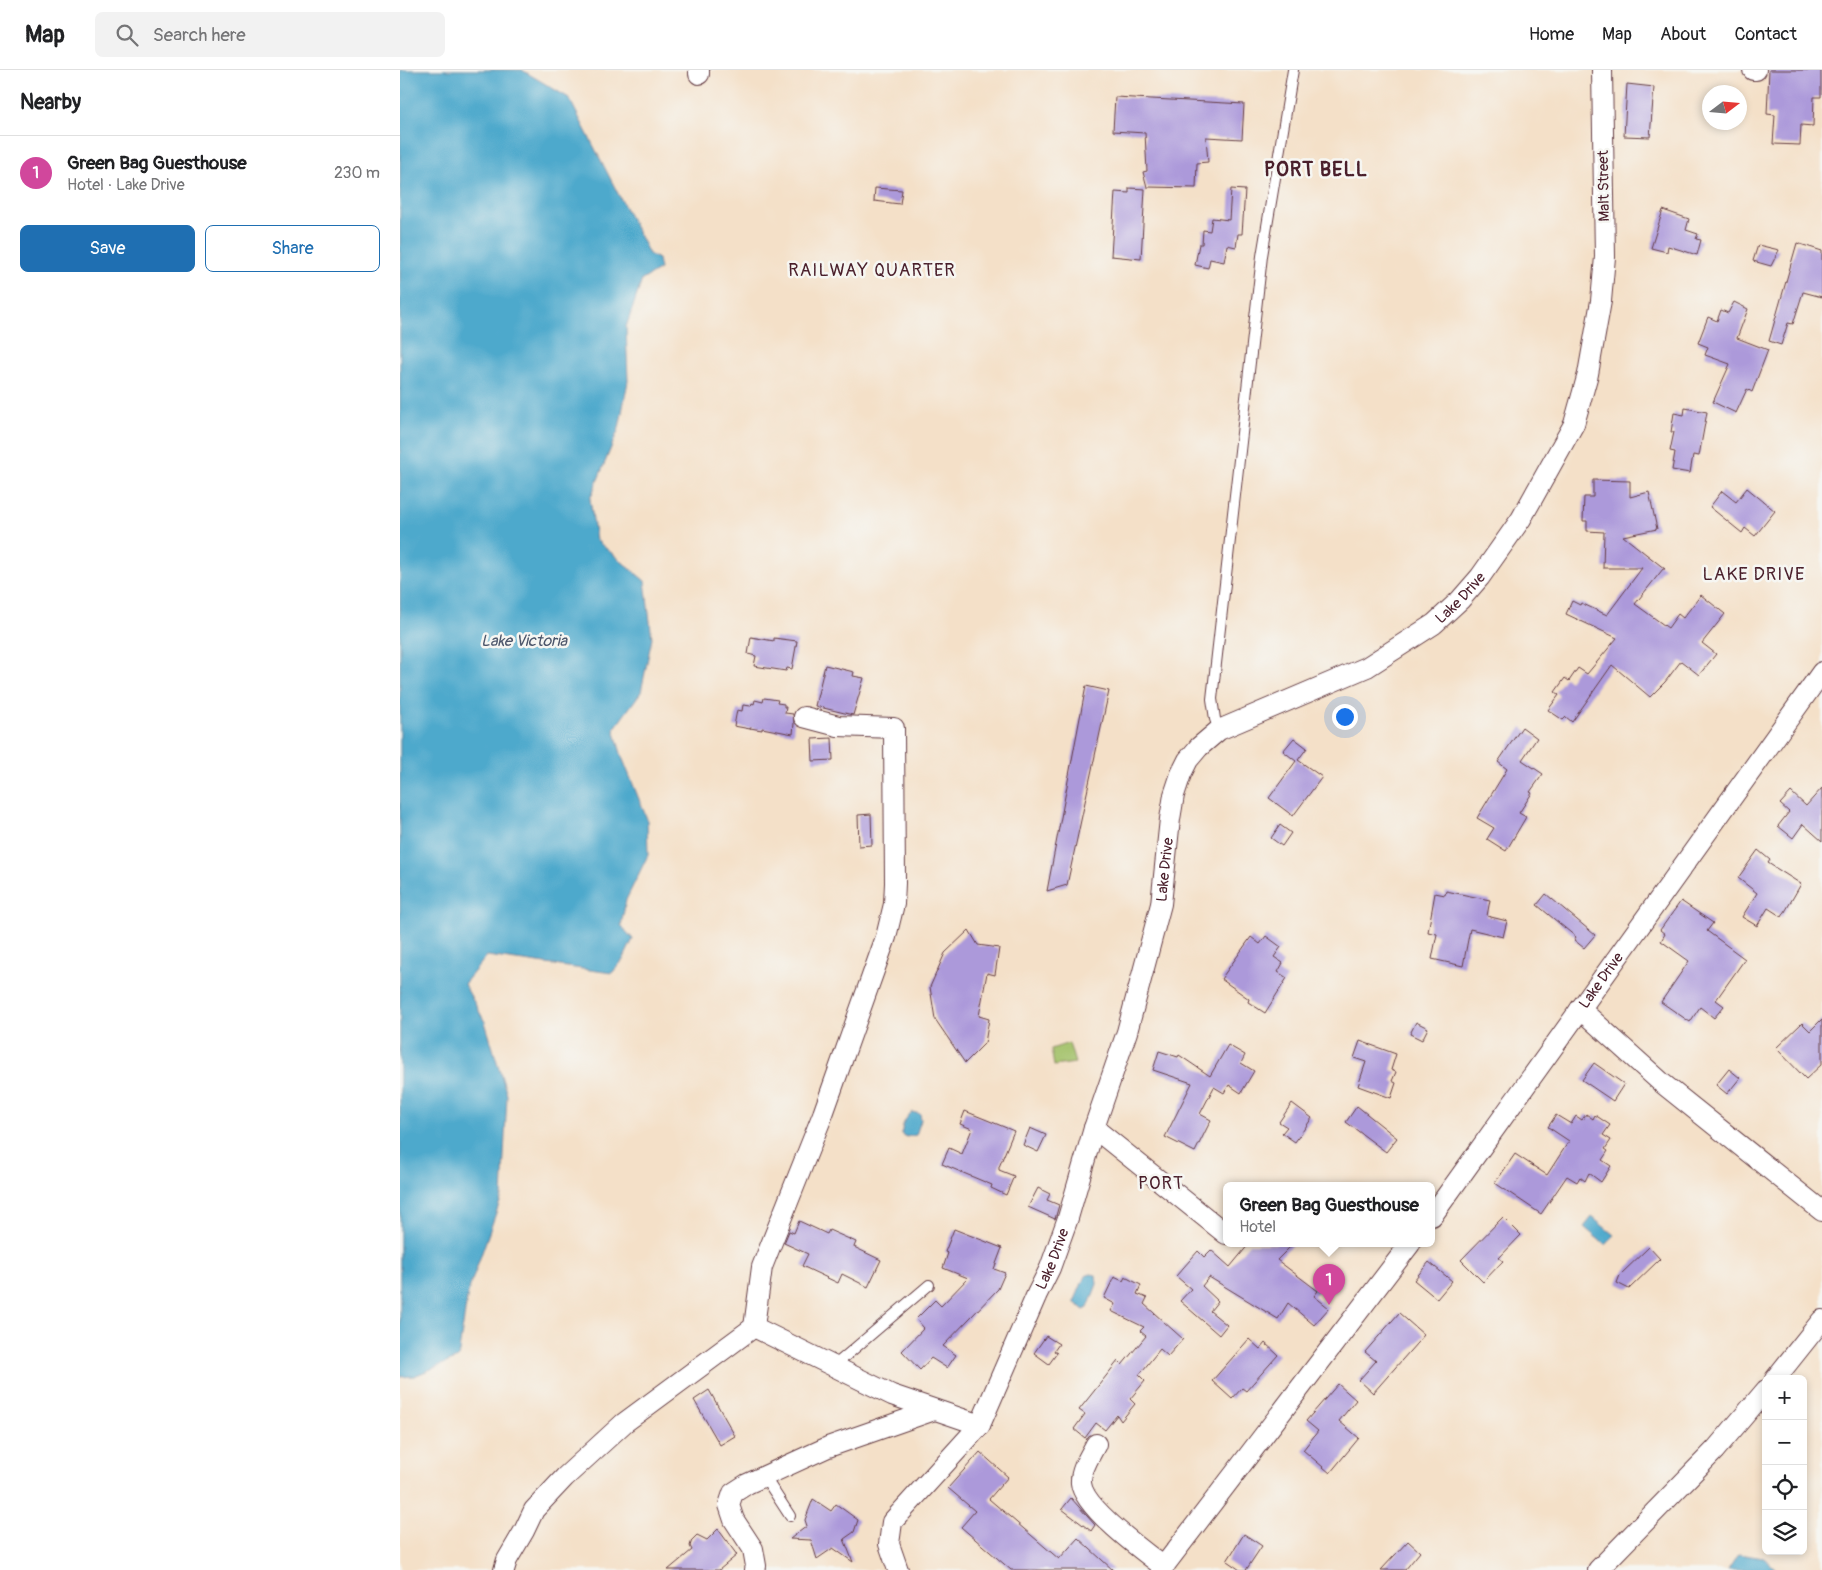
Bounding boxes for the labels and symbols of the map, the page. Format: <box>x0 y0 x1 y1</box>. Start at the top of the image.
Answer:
north arrow <box>1702 85 1747 130</box>
street label: Malt Street <box>1594 149 1614 222</box>
district label: PORT BELL <box>1264 157 1368 182</box>
district label: RAILWAY QUARTER <box>788 259 956 282</box>
district label: LAKE DRIVE <box>1703 563 1805 586</box>
street label: Lake Drive <box>1431 568 1490 628</box>
water label: Lake Victoria <box>481 631 569 651</box>
your location <box>1332 704 1358 730</box>
street label: Lake Drive <box>1152 836 1178 903</box>
street label: Lake Drive <box>1574 948 1628 1012</box>
district label: PORT <box>1138 1172 1184 1195</box>
street label: Lake Drive <box>1031 1225 1073 1293</box>
pin: 1 <box>1313 1264 1345 1305</box>

